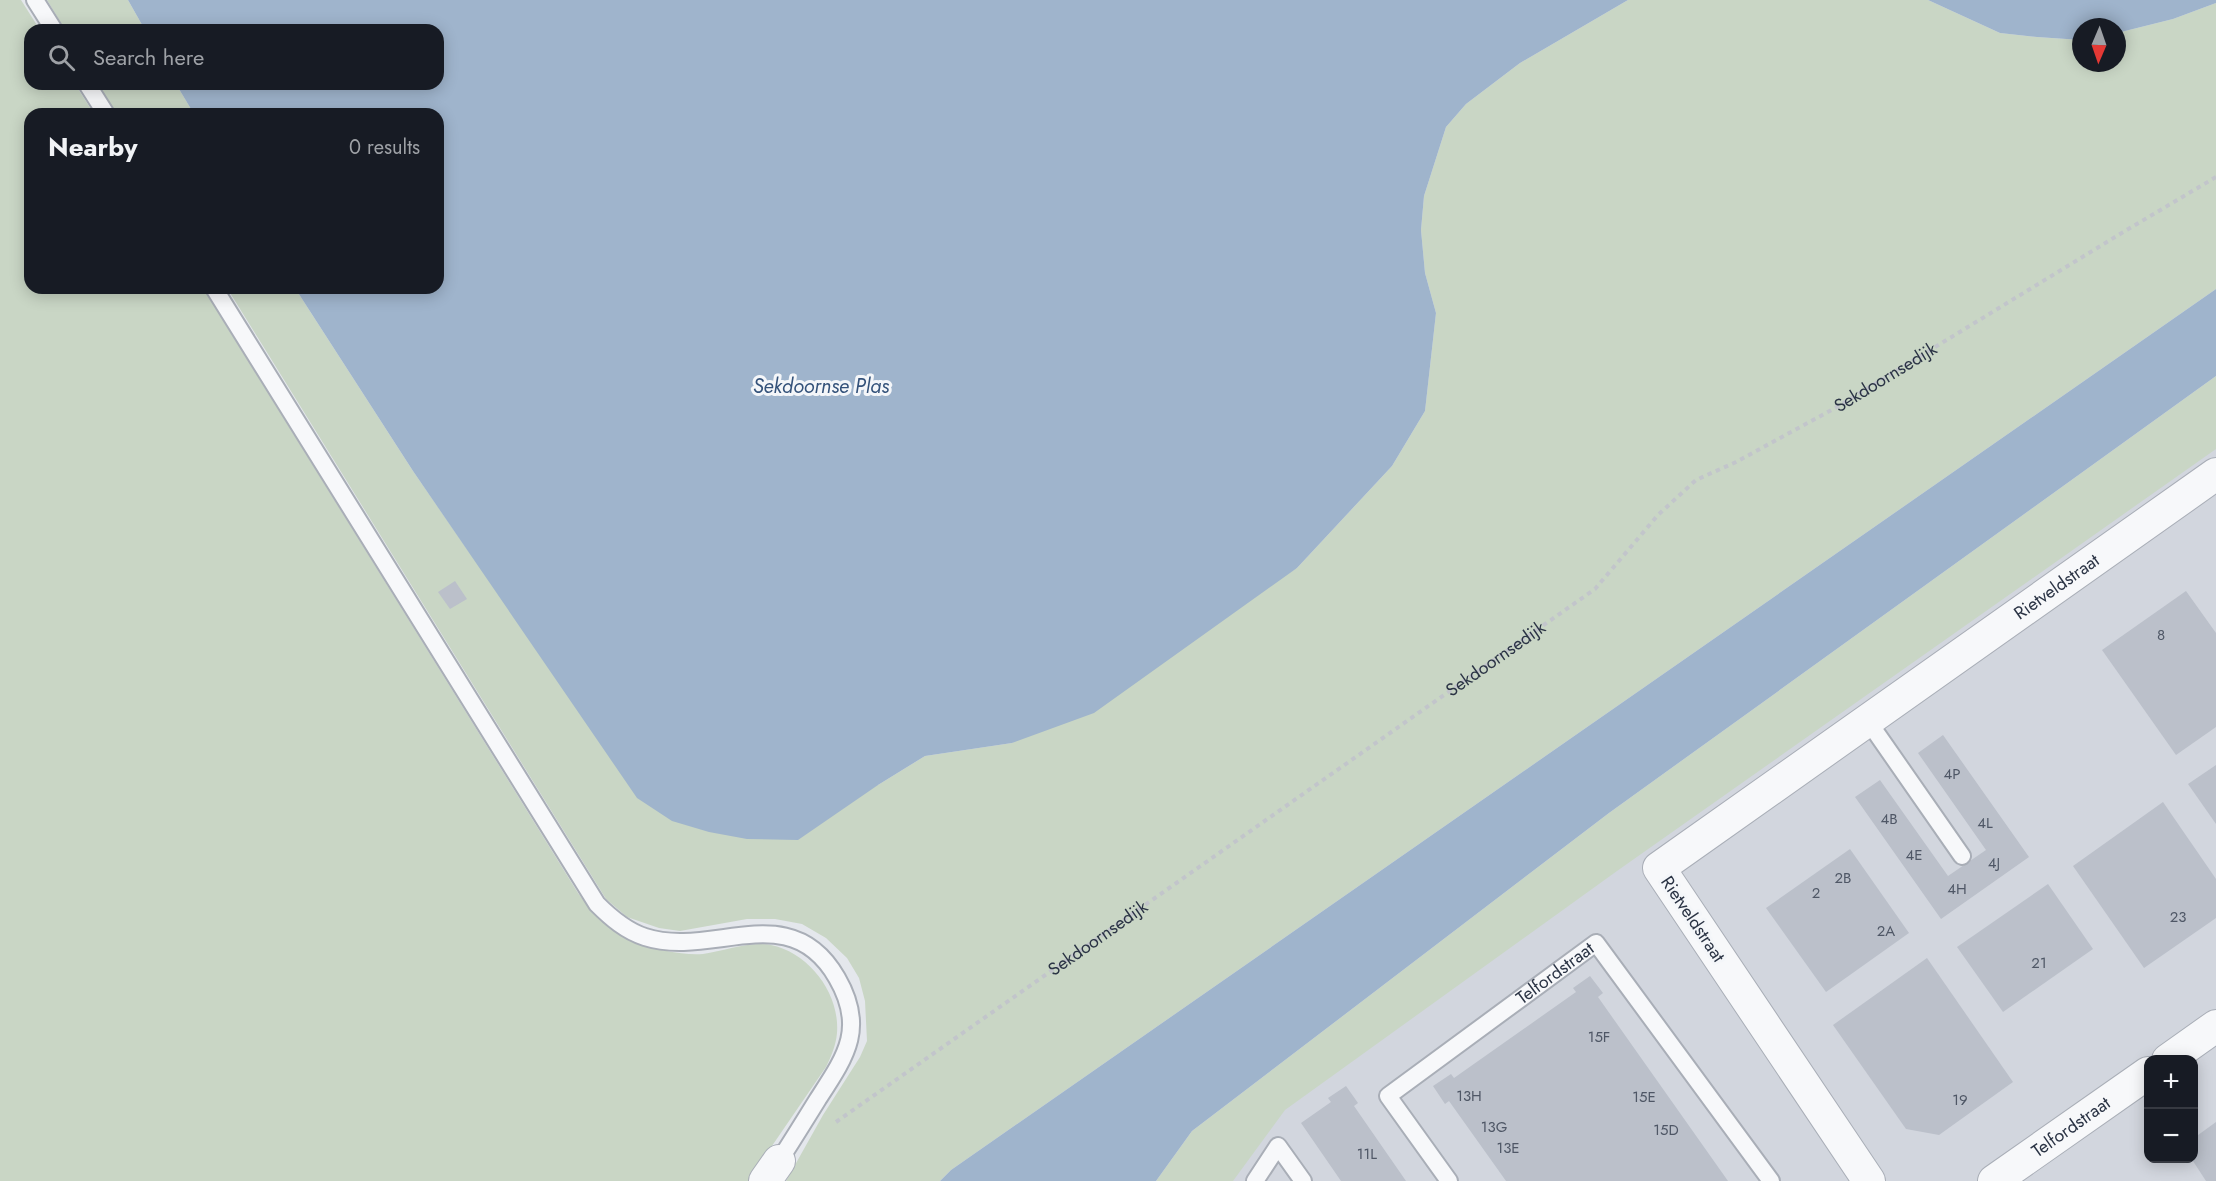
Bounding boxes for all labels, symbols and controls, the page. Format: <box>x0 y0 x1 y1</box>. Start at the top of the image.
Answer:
north arrow <box>2072 18 2126 72</box>
search box <box>24 24 444 90</box>
icon: search <box>45 41 78 74</box>
text: Search here <box>93 41 204 73</box>
text: Nearby <box>48 128 137 166</box>
text: 0 results <box>349 133 420 162</box>
street label: Sekdoornsedijk <box>1829 336 1942 419</box>
water label: Sekdoornse Plas <box>753 372 889 401</box>
street label: Rietveldstraat <box>2009 547 2105 626</box>
street label: Sekdoornsedijk <box>1440 615 1551 703</box>
house number: 8 <box>2157 624 2165 646</box>
house number: 4P <box>1944 763 1960 785</box>
house number: 4B <box>1880 808 1898 830</box>
house number: 4L <box>1977 812 1993 834</box>
house number: 4E <box>1906 844 1923 866</box>
house number: 4J <box>1988 852 2000 874</box>
house number: 2B <box>1835 867 1851 889</box>
street label: Rietveldstraat <box>1655 871 1732 968</box>
house number: 4H <box>1947 878 1967 900</box>
house number: 2 <box>1812 882 1820 904</box>
street label: Sekdoornsedijk <box>1043 894 1153 982</box>
house number: 23 <box>2170 906 2186 928</box>
house number: 2A <box>1877 920 1895 942</box>
street label: Telfordstraat <box>1511 935 1600 1011</box>
house number: 21 <box>2031 952 2047 974</box>
house number: 15F <box>1588 1026 1610 1048</box>
map controls <box>2144 1055 2198 1163</box>
button: + <box>2144 1055 2198 1109</box>
house number: 13H <box>1456 1085 1482 1107</box>
house number: 15E <box>1632 1086 1656 1108</box>
house number: 19 <box>1952 1089 1968 1111</box>
street label: Telfordstraat <box>2026 1090 2116 1164</box>
button: − <box>2144 1109 2198 1163</box>
house number: 13G <box>1481 1116 1507 1138</box>
house number: 15D <box>1653 1119 1679 1141</box>
house number: 13E <box>1496 1137 1520 1159</box>
house number: 11L <box>1357 1143 1377 1165</box>

